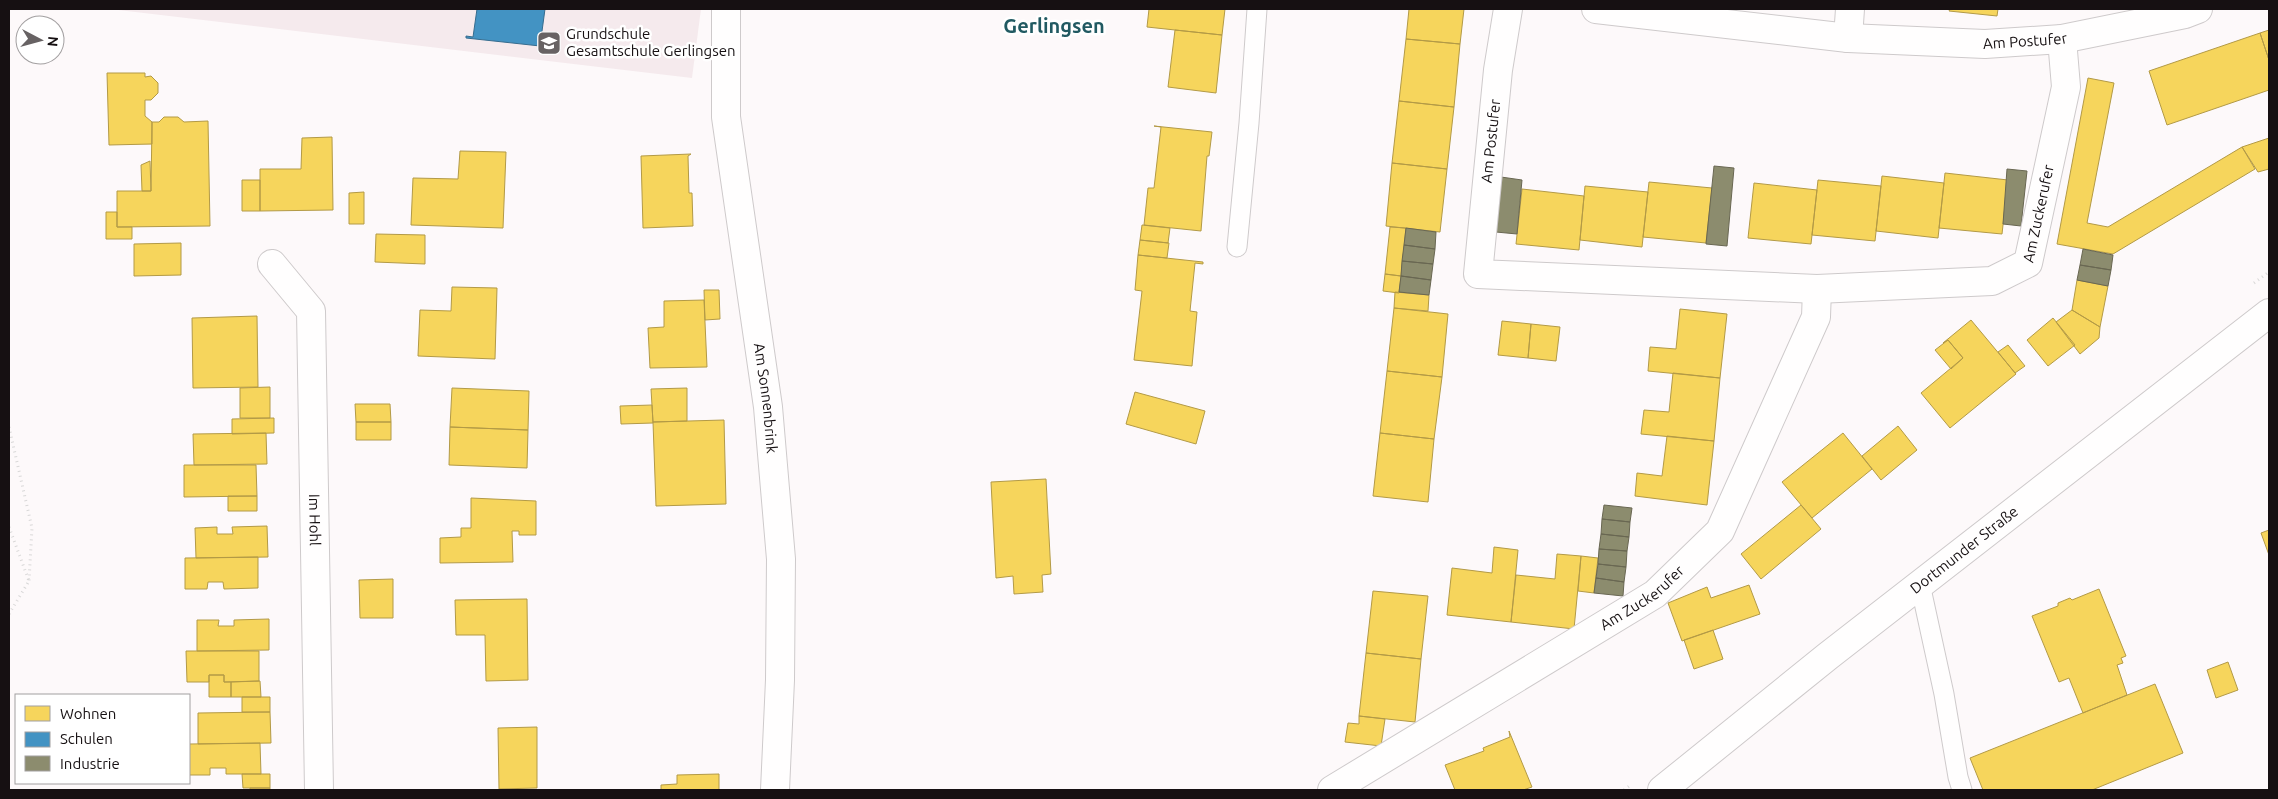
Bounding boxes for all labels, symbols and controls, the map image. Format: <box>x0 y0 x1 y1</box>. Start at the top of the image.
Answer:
district label: Gerlingsen <box>1003 14 1105 37</box>
north arrow <box>15 15 65 65</box>
place label: Grundschule Gesamtschule Gerlingsen <box>566 25 736 59</box>
street label: Am Postufer <box>1982 29 2069 52</box>
school or university icon: Grundschule Gesamtschule Gerlingsen <box>536 30 562 56</box>
text: N <box>44 35 61 47</box>
street label: Am Postufer <box>1478 98 1503 184</box>
street label: Am Zuckerufer <box>2019 163 2057 264</box>
street label: Am Sonnenbrink <box>751 342 781 454</box>
street label: Im Hohl <box>306 494 324 546</box>
street label: Dortmunder Straße <box>1907 502 2021 597</box>
street label: Am Zuckerufer <box>1597 562 1687 633</box>
legend <box>15 694 190 784</box>
text: Wohnen <box>60 705 116 722</box>
text: Schulen <box>60 730 113 747</box>
text: Industrie <box>60 755 120 772</box>

